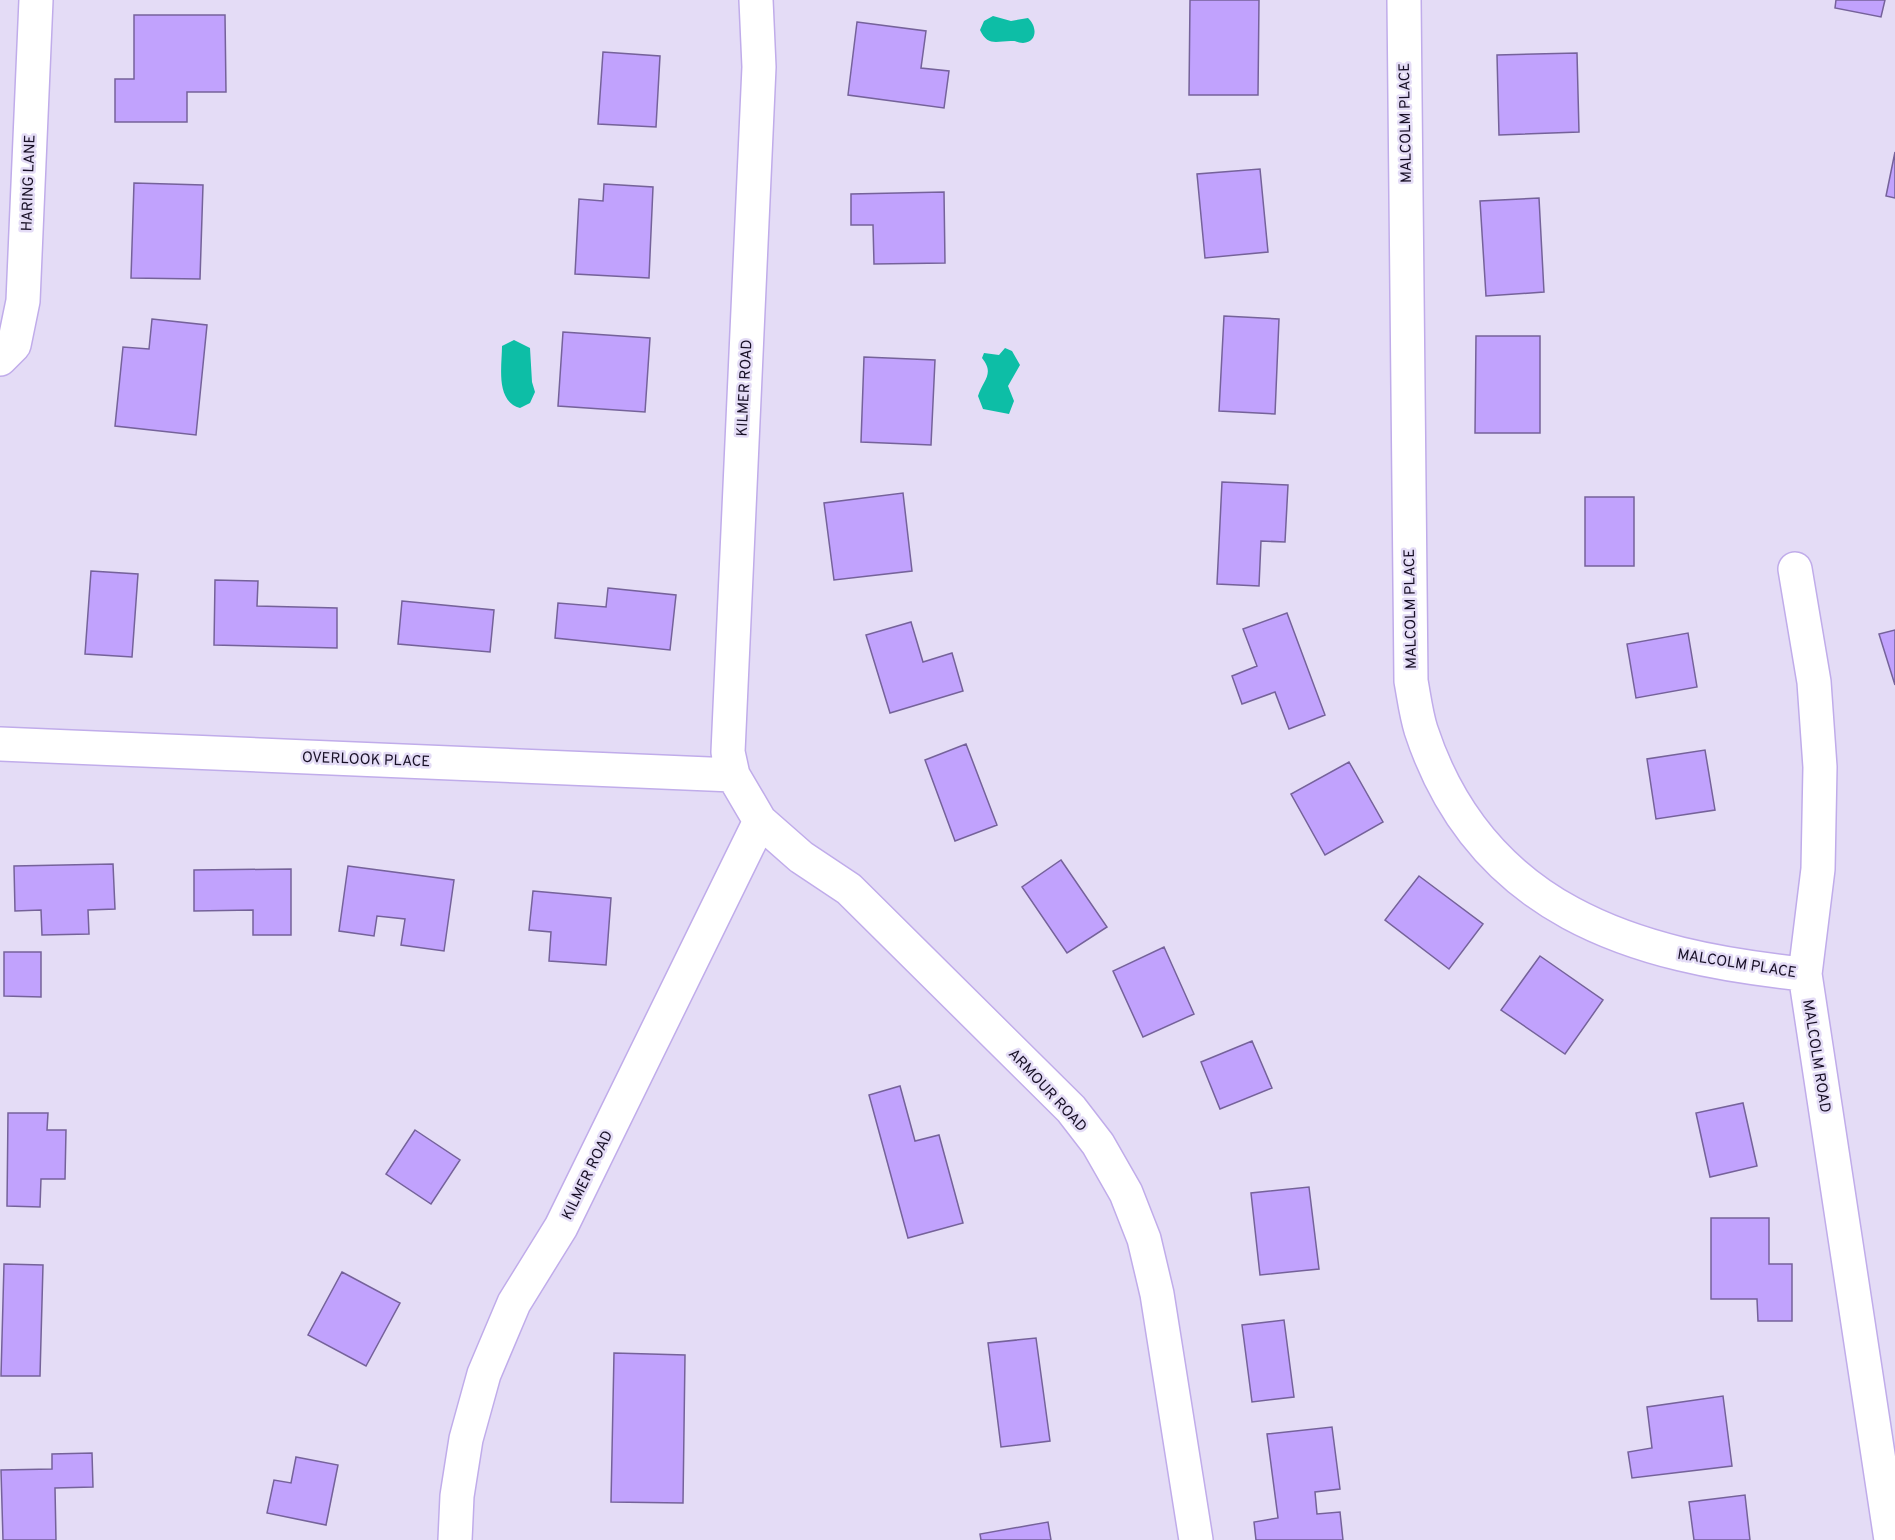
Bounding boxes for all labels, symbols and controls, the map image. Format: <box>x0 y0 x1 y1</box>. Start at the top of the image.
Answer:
street label: MALCOLM PLACE <box>1396 63 1417 183</box>
street label: HARING LANE <box>18 134 41 232</box>
street label: KILMER ROAD <box>733 339 758 437</box>
street label: MALCOLM PLACE <box>1401 549 1422 669</box>
street label: OVERLOOK PLACE <box>301 749 430 772</box>
street label: MALCOLM PLACE <box>1676 946 1798 983</box>
street label: MALCOLM ROAD <box>1797 998 1834 1114</box>
street label: ARMOUR ROAD <box>1003 1045 1090 1137</box>
street label: KILMER ROAD <box>559 1128 618 1224</box>

